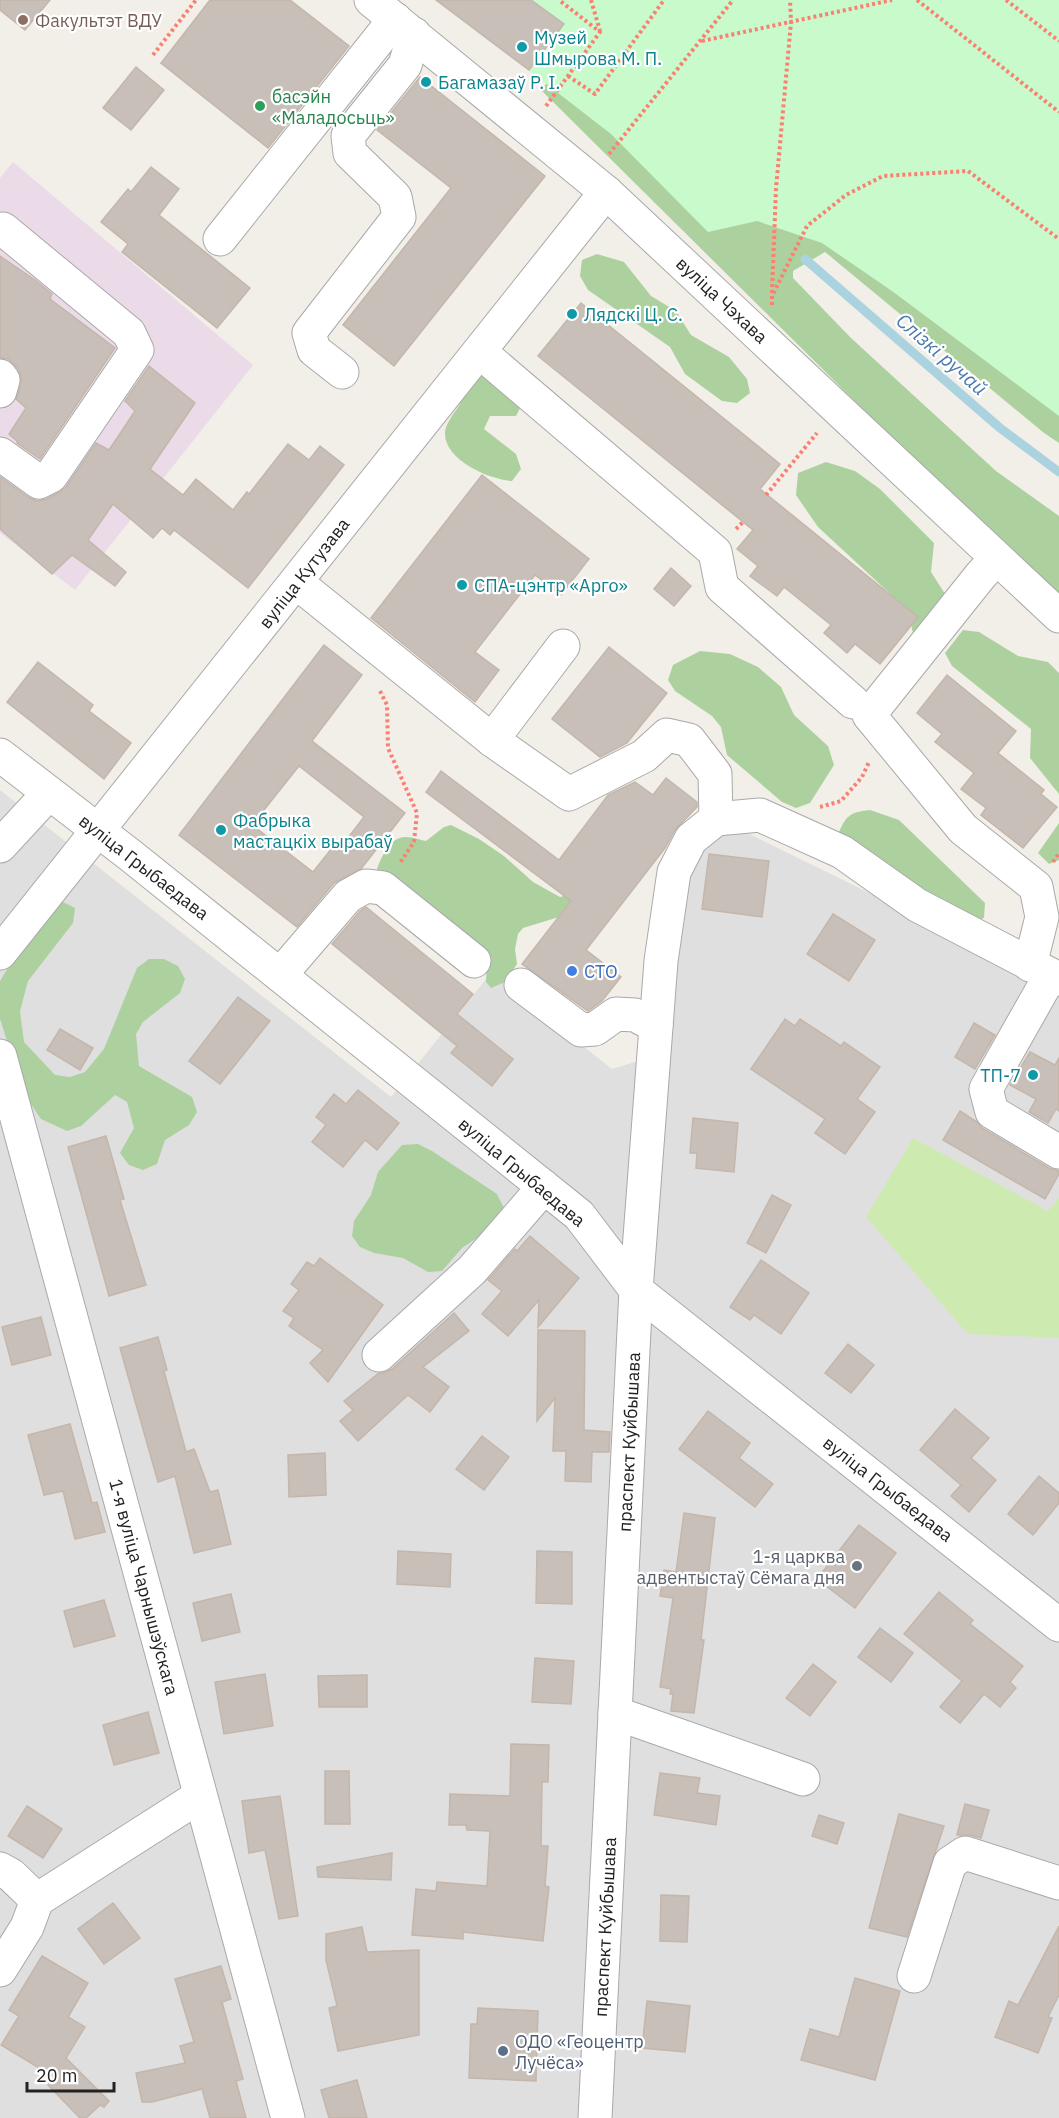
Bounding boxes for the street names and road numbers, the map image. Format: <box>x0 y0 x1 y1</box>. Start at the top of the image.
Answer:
street label: вуліца Чэхава <box>671 252 773 348</box>
street label: вуліца Кутузава <box>254 513 355 633</box>
street label: вуліца Грыбаедава <box>74 809 214 925</box>
street label: вуліца Грыбаедава <box>454 1112 591 1232</box>
street label: праспект Куйбышава <box>613 1351 645 1532</box>
street label: вуліца Грыбаедава <box>818 1431 958 1547</box>
street label: 1-я вуліца Чарнышэўскага <box>104 1476 184 1698</box>
street label: праспект Куйбышава <box>589 1836 621 2017</box>

